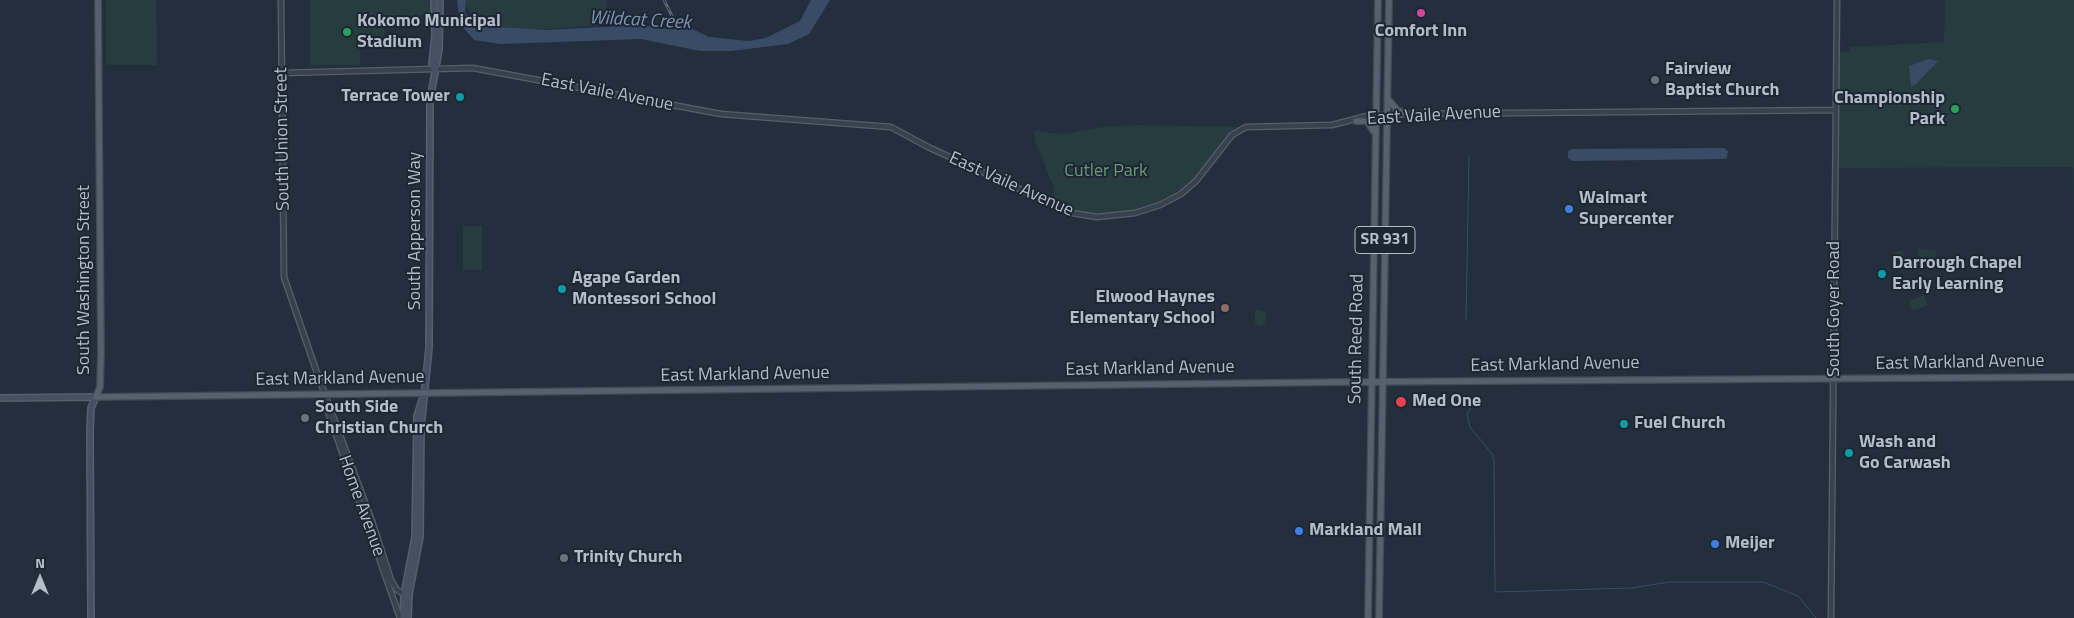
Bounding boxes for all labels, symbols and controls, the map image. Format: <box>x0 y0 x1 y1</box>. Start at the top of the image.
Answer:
water label: Wildcat Creek <box>589 7 691 35</box>
marker: Comfort Inn <box>1415 7 1427 19</box>
place label: Kokomo Municipal Stadium <box>357 11 501 54</box>
place label: Comfort Inn <box>1375 21 1467 43</box>
marker: Kokomo Municipal Stadium <box>341 26 353 38</box>
place label: Fairview Baptist Church <box>1665 59 1780 102</box>
street label: South Union Street <box>271 67 295 211</box>
street label: East Vaile Avenue <box>539 70 675 116</box>
marker: Fairview Baptist Church <box>1649 74 1661 86</box>
place label: Terrace Tower <box>341 86 450 108</box>
place label: Championship Park <box>1834 88 1945 130</box>
marker: Terrace Tower <box>454 91 466 103</box>
street label: East Vaile Avenue <box>1366 102 1502 130</box>
marker: Championship Park <box>1949 103 1961 115</box>
street label: East Vaile Avenue <box>945 148 1077 222</box>
street label: South Apperson Way <box>405 152 427 310</box>
park label: Cutler Park <box>1064 161 1148 183</box>
street label: South Washington Street <box>74 185 96 375</box>
place label: Walmart Supercenter <box>1579 188 1674 230</box>
marker: Walmart Supercenter <box>1563 203 1575 215</box>
road number: SR 931 <box>1355 226 1415 254</box>
street label: South Goyer Road <box>1824 241 1846 377</box>
place label: Darrough Chapel Early Learning <box>1892 253 2022 296</box>
place label: Agape Garden Montessori School <box>572 268 716 310</box>
marker: Darrough Chapel Early Learning <box>1876 268 1888 280</box>
street label: South Reed Road <box>1345 274 1369 404</box>
marker: Agape Garden Montessori School <box>556 283 568 295</box>
place label: Elwood Haynes Elementary School <box>1070 287 1215 330</box>
marker: Elwood Haynes Elementary School <box>1219 302 1231 314</box>
street label: East Markland Avenue <box>1875 351 2045 375</box>
street label: East Markland Avenue <box>1470 353 1640 377</box>
street label: East Markland Avenue <box>1065 357 1235 381</box>
street label: East Markland Avenue <box>660 363 830 387</box>
street label: East Markland Avenue <box>255 367 425 391</box>
place label: Med One <box>1412 391 1481 413</box>
marker: Med One <box>1394 395 1408 409</box>
place label: South Side Christian Church <box>315 397 443 439</box>
marker: South Side Christian Church <box>299 412 311 424</box>
place label: Fuel Church <box>1634 413 1726 435</box>
marker: Fuel Church <box>1618 418 1630 430</box>
place label: Wash and Go Carwash <box>1859 432 1951 474</box>
marker: Wash and Go Carwash <box>1843 447 1855 459</box>
street label: Home Avenue <box>333 453 389 559</box>
place label: Markland Mall <box>1309 520 1422 542</box>
marker: Markland Mall <box>1293 525 1305 537</box>
place label: Meijer <box>1725 533 1775 555</box>
marker: Meijer <box>1709 538 1721 550</box>
place label: Trinity Church <box>574 547 682 569</box>
text: N <box>35 552 45 573</box>
marker: Trinity Church <box>558 552 570 564</box>
north arrow <box>15 553 65 603</box>

